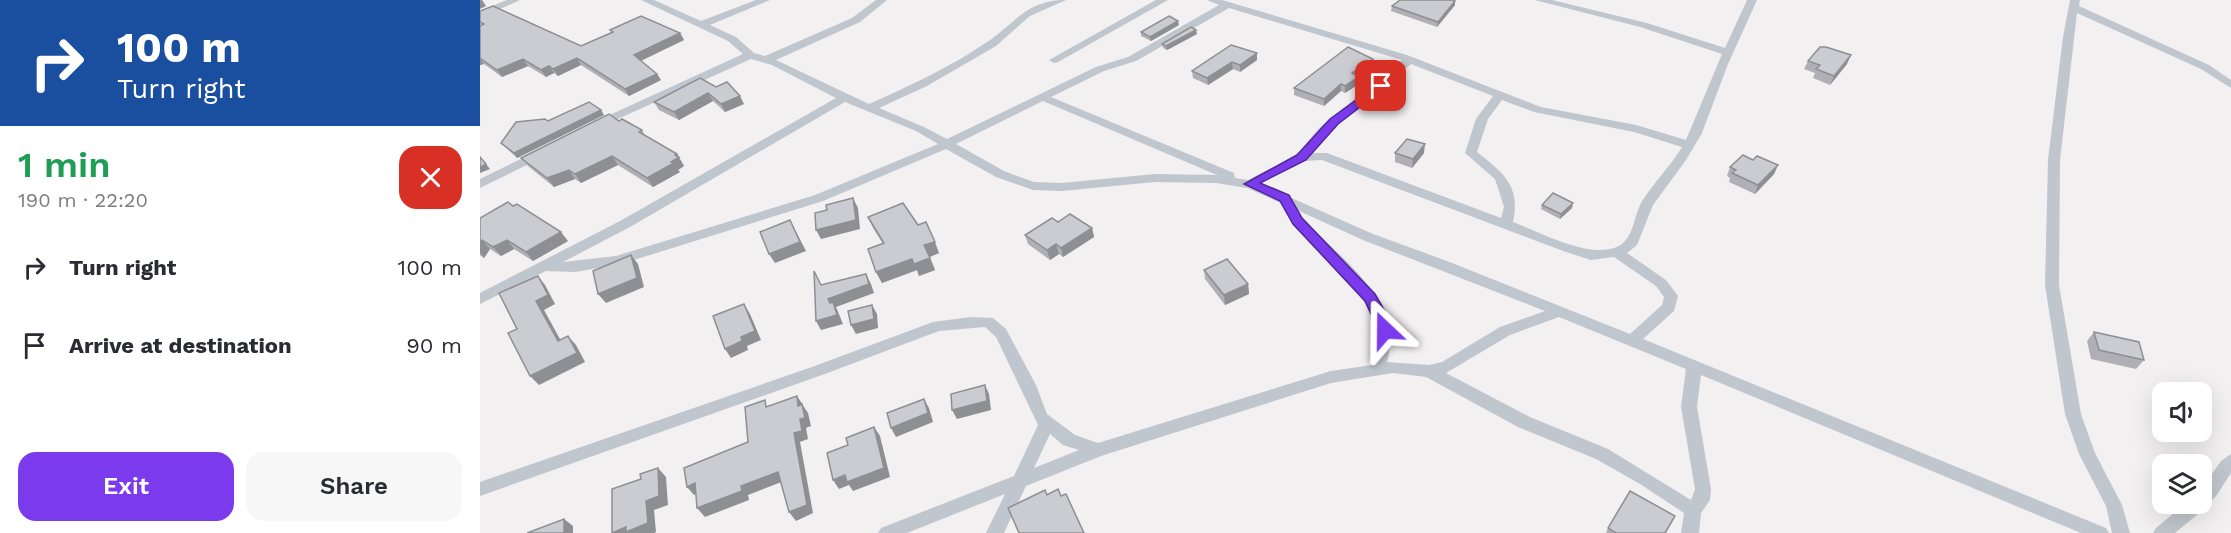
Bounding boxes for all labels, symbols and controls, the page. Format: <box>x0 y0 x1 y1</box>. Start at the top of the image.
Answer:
text: 100 m <box>117 23 241 72</box>
icon: right <box>18 24 96 102</box>
pin <box>1355 60 1406 111</box>
icon: arrive <box>1364 69 1397 102</box>
text: Turn right <box>117 73 246 105</box>
text: 1 min <box>18 144 110 186</box>
button: close <box>399 146 462 209</box>
text: 190 m · 22:20 <box>18 188 148 212</box>
icon: right <box>18 251 51 284</box>
text: Turn right <box>69 255 176 280</box>
text: 100 m <box>398 255 462 280</box>
position arrow <box>1353 298 1417 362</box>
icon: arrive <box>18 329 51 362</box>
text: Arrive at destination <box>69 333 292 358</box>
text: 90 m <box>406 333 462 358</box>
map controls <box>2152 382 2212 514</box>
button: sound <box>2152 382 2212 442</box>
button: Exit <box>18 452 234 521</box>
button: Share <box>246 452 462 521</box>
button: layers <box>2152 454 2212 514</box>

